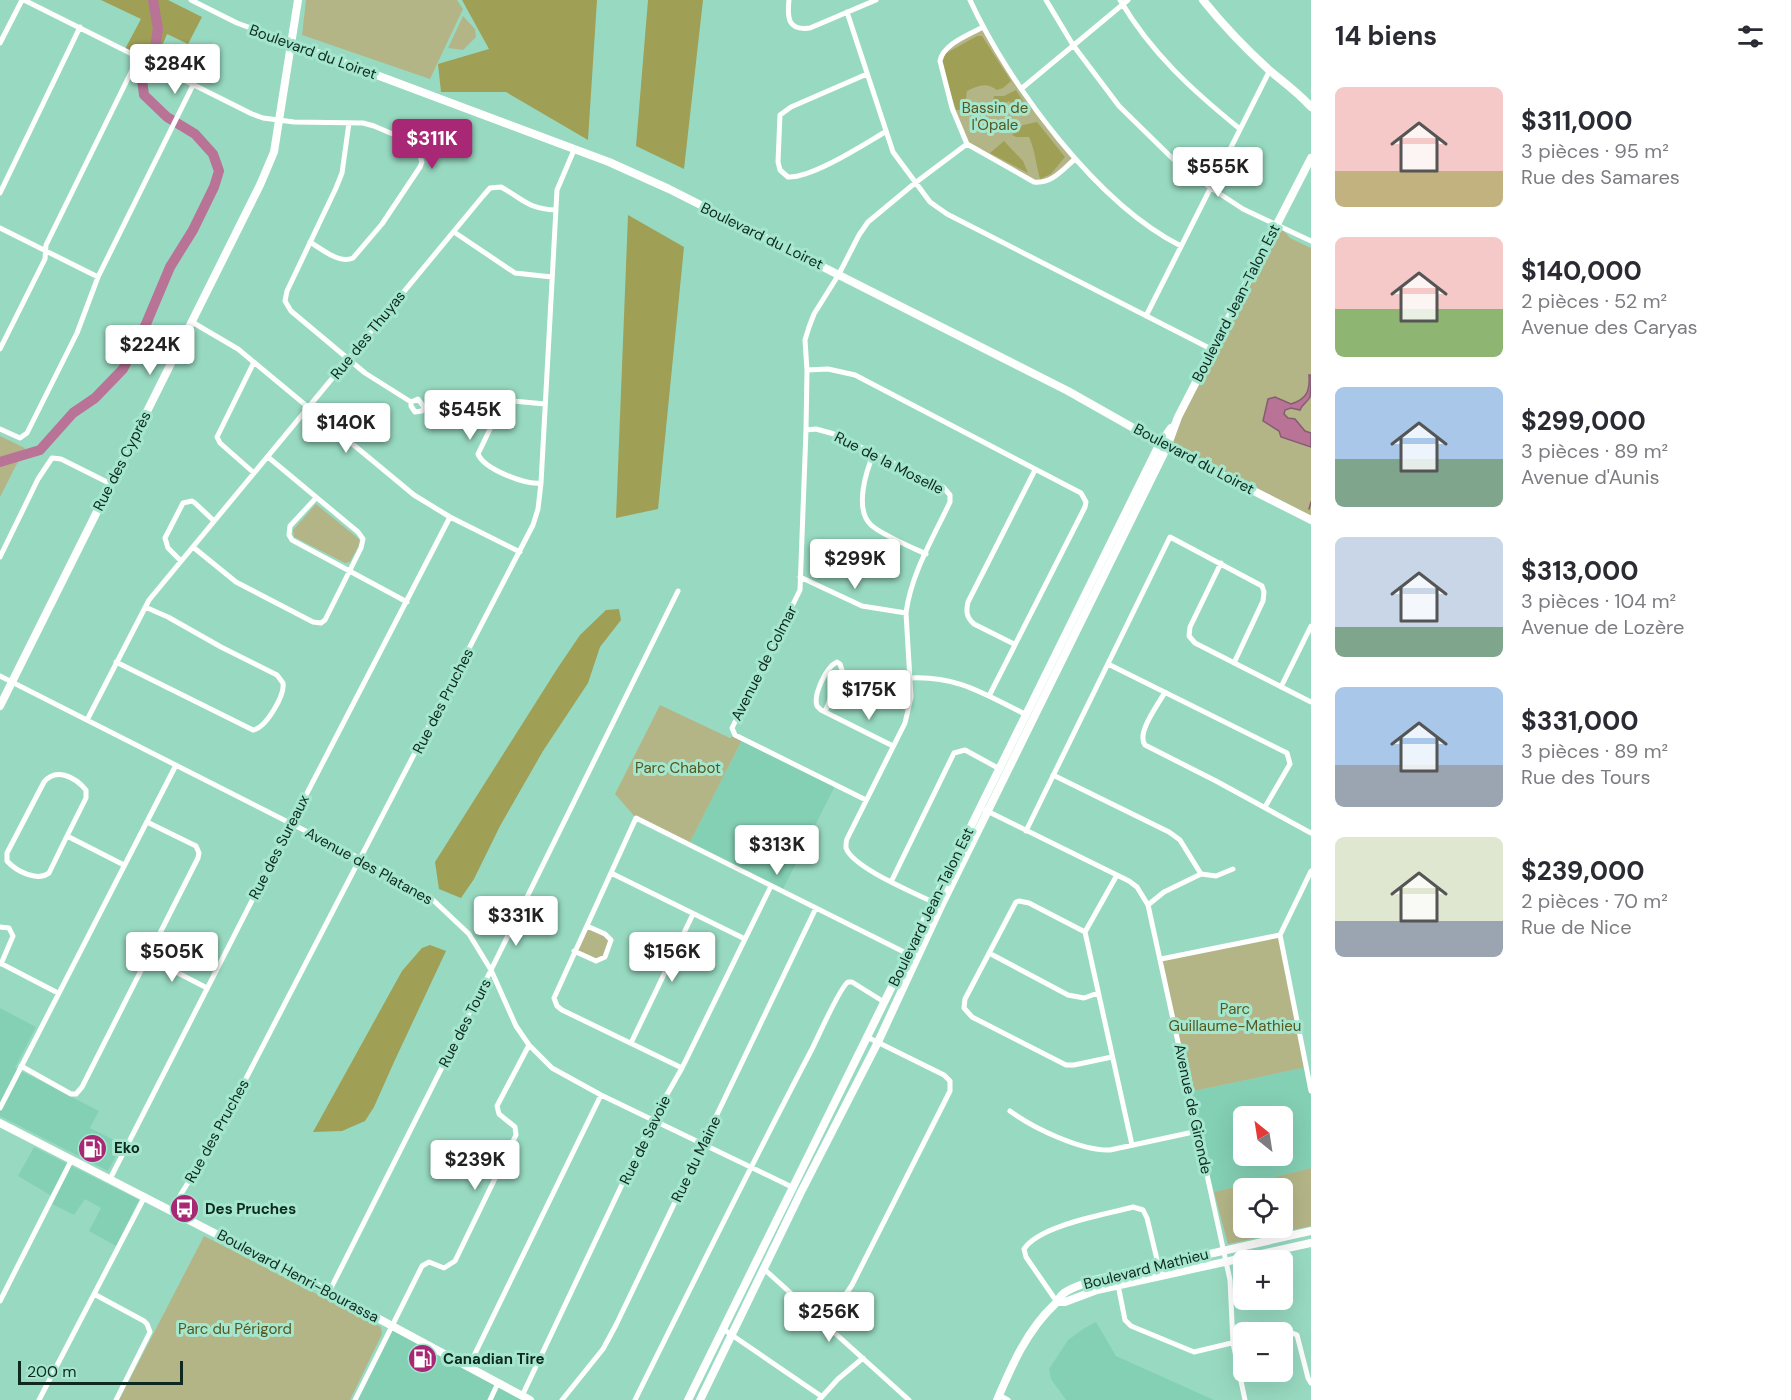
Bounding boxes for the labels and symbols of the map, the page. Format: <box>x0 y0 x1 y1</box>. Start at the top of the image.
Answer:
street label: Boulevard du Loiret <box>247 20 379 84</box>
pin: $284K <box>133 44 217 95</box>
park label: Bassin de l'Opale <box>962 98 1028 135</box>
pin: $311K <box>390 119 474 170</box>
pin: $555K <box>1176 147 1260 198</box>
street label: Boulevard du Loiret <box>697 198 827 274</box>
street label: Boulevard Jean-Talon Est <box>1187 221 1285 385</box>
street label: Rue des Thuyas <box>326 286 410 384</box>
pin: $224K <box>108 325 192 376</box>
pin: $545K <box>428 390 512 441</box>
pin: $140K <box>304 403 388 454</box>
street label: Rue des Cyprès <box>88 408 156 514</box>
street label: Boulevard du Loiret <box>1130 419 1258 499</box>
street label: Rue de la Moselle <box>831 427 947 499</box>
pin: $299K <box>813 539 897 590</box>
street label: Avenue de Colmar <box>726 602 802 724</box>
street label: Rue des Pruches <box>408 645 478 757</box>
pin: $175K <box>827 670 911 721</box>
park label: Parc Chabot <box>635 758 721 778</box>
street label: Rue des Sureaux <box>244 791 314 903</box>
street label: Avenue des Platanes <box>302 823 436 909</box>
street label: Boulevard Jean-Talon Est <box>884 824 978 990</box>
pin: $313K <box>735 825 819 876</box>
pin: $331K <box>474 896 558 947</box>
pin: $505K <box>130 932 214 983</box>
pin: $156K <box>630 932 714 983</box>
street label: Rue des Tours <box>434 975 496 1071</box>
park label: Parc Guillaume-Mathieu <box>1169 999 1301 1036</box>
street label: Avenue de Gironde <box>1169 1042 1217 1176</box>
street label: Rue des Pruches <box>180 1076 254 1186</box>
street label: Rue de Savoie <box>615 1092 675 1188</box>
north arrow <box>1233 1106 1293 1166</box>
street label: Rue du Maine <box>667 1113 725 1205</box>
fuel station icon: Eko <box>77 1132 109 1164</box>
place label: Eko <box>114 1138 140 1158</box>
pin: $239K <box>433 1140 517 1191</box>
bus stop icon: Des Pruches <box>168 1193 200 1225</box>
place label: Des Pruches <box>205 1199 296 1219</box>
street label: Boulevard Henri-Bourassa <box>214 1225 382 1327</box>
street label: Boulevard Mathieu <box>1081 1244 1211 1294</box>
pin: $256K <box>787 1292 871 1343</box>
park label: Parc du Périgord <box>178 1319 292 1339</box>
fuel station icon: Canadian Tire <box>406 1343 438 1375</box>
place label: Canadian Tire <box>443 1349 545 1369</box>
scale bar <box>18 1358 183 1386</box>

